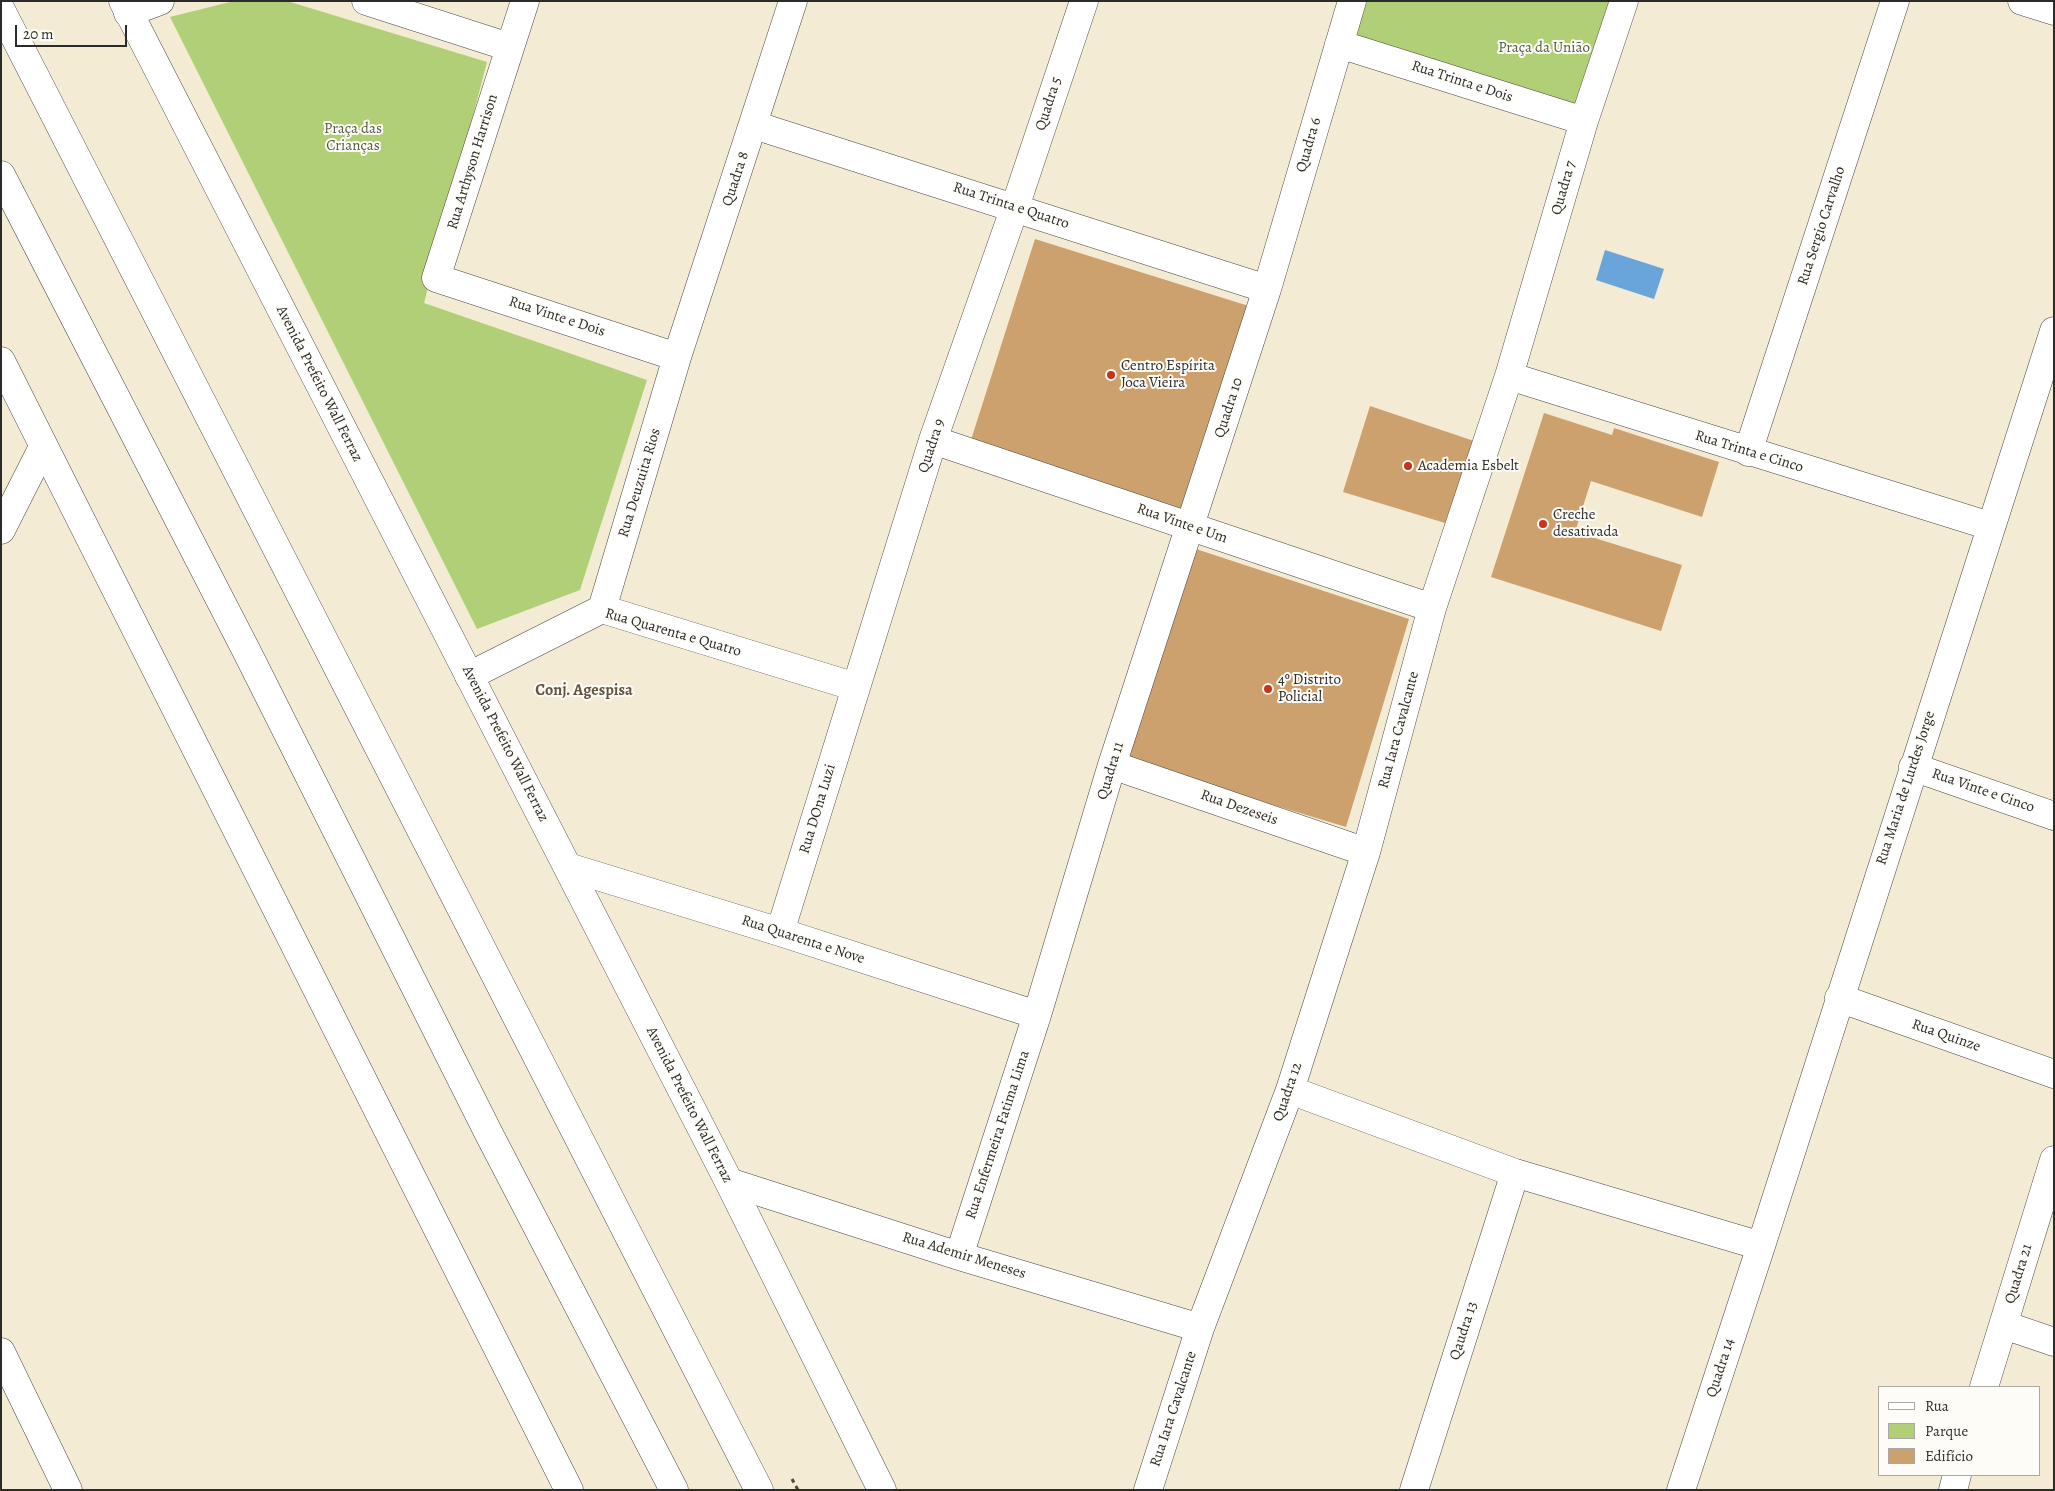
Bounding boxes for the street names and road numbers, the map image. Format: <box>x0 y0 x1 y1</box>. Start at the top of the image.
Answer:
street label: Rua Trinta e Dois <box>1409 57 1515 107</box>
street label: Quadra 5 <box>1032 75 1066 133</box>
street label: Rua Arthyson Harrison <box>444 92 502 232</box>
street label: Quadra 6 <box>1293 116 1325 174</box>
street label: Quadra 8 <box>719 149 753 209</box>
street label: Quadra 7 <box>1548 159 1580 217</box>
street label: Rua Sergio Carvalho <box>1794 164 1850 288</box>
street label: Rua Trinta e Quatro <box>951 179 1071 233</box>
street label: Rua Vinte e Dois <box>506 293 608 341</box>
street label: Avenida Prefeito Wall Ferraz <box>272 303 366 465</box>
street label: Quadra 10 <box>1211 376 1247 440</box>
street label: Quadra 9 <box>915 417 949 475</box>
street label: Rua Deuzuita Rios <box>615 426 665 540</box>
street label: Rua Trinta e Cinco <box>1693 427 1805 477</box>
street label: Rua Vinte e Um <box>1134 500 1230 548</box>
street label: Rua Quarenta e Quatro <box>603 605 743 661</box>
street label: Avenida Prefeito Wall Ferraz <box>458 663 552 825</box>
street label: Rua Iara Cavalcante <box>1375 669 1423 791</box>
street label: Rua Maria de Lurdes Jorge <box>1873 709 1939 867</box>
street label: Quadra 11 <box>1094 740 1128 802</box>
street label: Rua DOna Luzi <box>796 762 840 856</box>
street label: Rua Vinte e Cinco <box>1929 765 2037 817</box>
street label: Rua Dezeseis <box>1198 786 1280 830</box>
street label: Rua Quarenta e Nove <box>739 912 867 968</box>
street label: Rua Quinze <box>1909 1016 1983 1056</box>
street label: Avenida Prefeito Wall Ferraz <box>642 1024 736 1186</box>
street label: Rua Enfermeira Fatima Lima <box>962 1048 1034 1222</box>
street label: Quadra 12 <box>1269 1060 1307 1124</box>
street label: Rua Ademir Meneses <box>900 1229 1028 1283</box>
street label: Quadra 21 <box>2001 1242 2037 1306</box>
street label: Qaudra 13 <box>1446 1299 1482 1363</box>
street label: Quadra 14 <box>1703 1336 1739 1400</box>
street label: Rua Iara Cavalcante <box>1147 1349 1201 1469</box>

